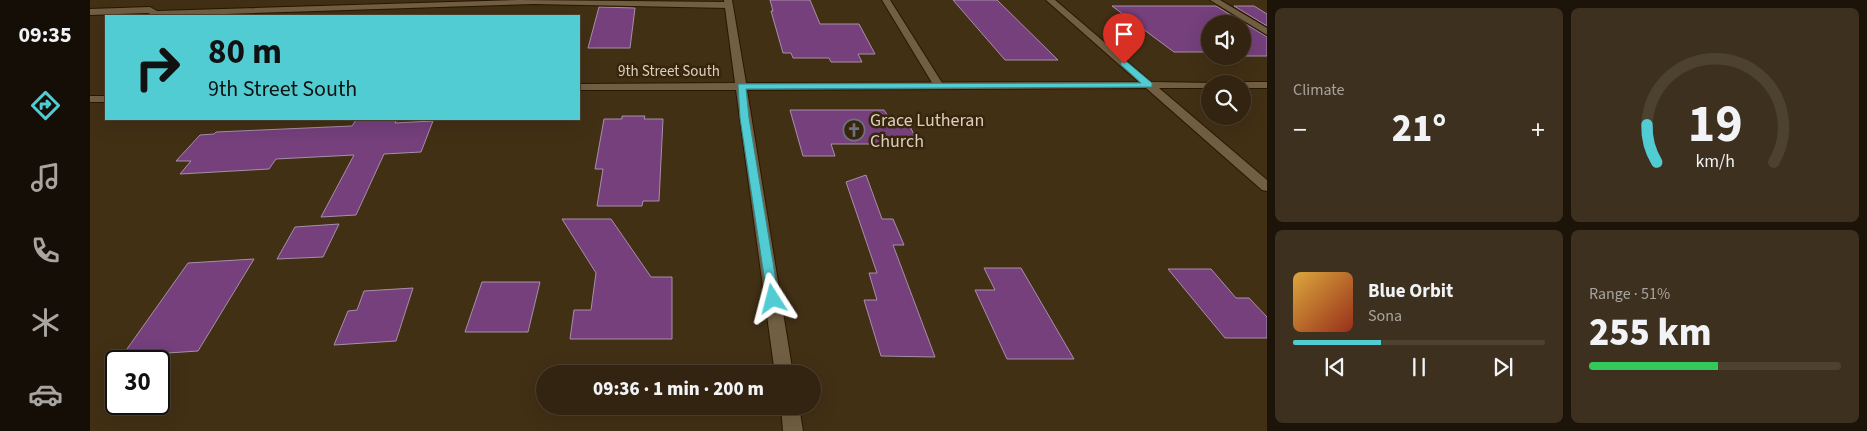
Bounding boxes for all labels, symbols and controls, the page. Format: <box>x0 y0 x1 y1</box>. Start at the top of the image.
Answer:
pin <box>1103 13 1145 64</box>
map controls <box>1201 15 1251 125</box>
button: sound <box>1201 15 1251 65</box>
text: 09:35 <box>18 19 72 51</box>
icon: arrive <box>1110 20 1138 48</box>
text: 80 m <box>208 27 282 77</box>
icon: right <box>125 35 190 100</box>
street label: 9th Street South <box>618 61 720 82</box>
text: 9th Street South <box>208 73 357 105</box>
button: search <box>1201 75 1251 125</box>
text: Climate <box>1293 79 1344 101</box>
icon: directions <box>28 88 63 123</box>
text: 19 <box>1688 88 1742 162</box>
text: 21° <box>1392 102 1446 156</box>
place label: Grace Lutheran Church <box>870 108 984 154</box>
text: − <box>1293 110 1307 150</box>
text: + <box>1531 110 1545 150</box>
church icon: Grace Lutheran Church <box>842 118 866 142</box>
text: km/h <box>1695 149 1735 174</box>
icon: music <box>28 160 63 195</box>
icon: phone <box>28 233 63 268</box>
position arrow <box>746 272 798 324</box>
text: Blue Orbit <box>1368 278 1453 305</box>
text: Range · 51% <box>1589 283 1670 305</box>
icon: climate <box>28 305 63 340</box>
text: Sona <box>1368 305 1402 327</box>
text: 255 km <box>1589 306 1711 360</box>
speed limit sign: 30 <box>105 350 170 415</box>
icon: previous <box>1321 353 1349 381</box>
icon: pause <box>1405 353 1433 381</box>
icon: next <box>1489 353 1517 381</box>
text: 09:36 · 1 min · 200 m <box>593 376 764 403</box>
icon: car <box>28 377 63 412</box>

